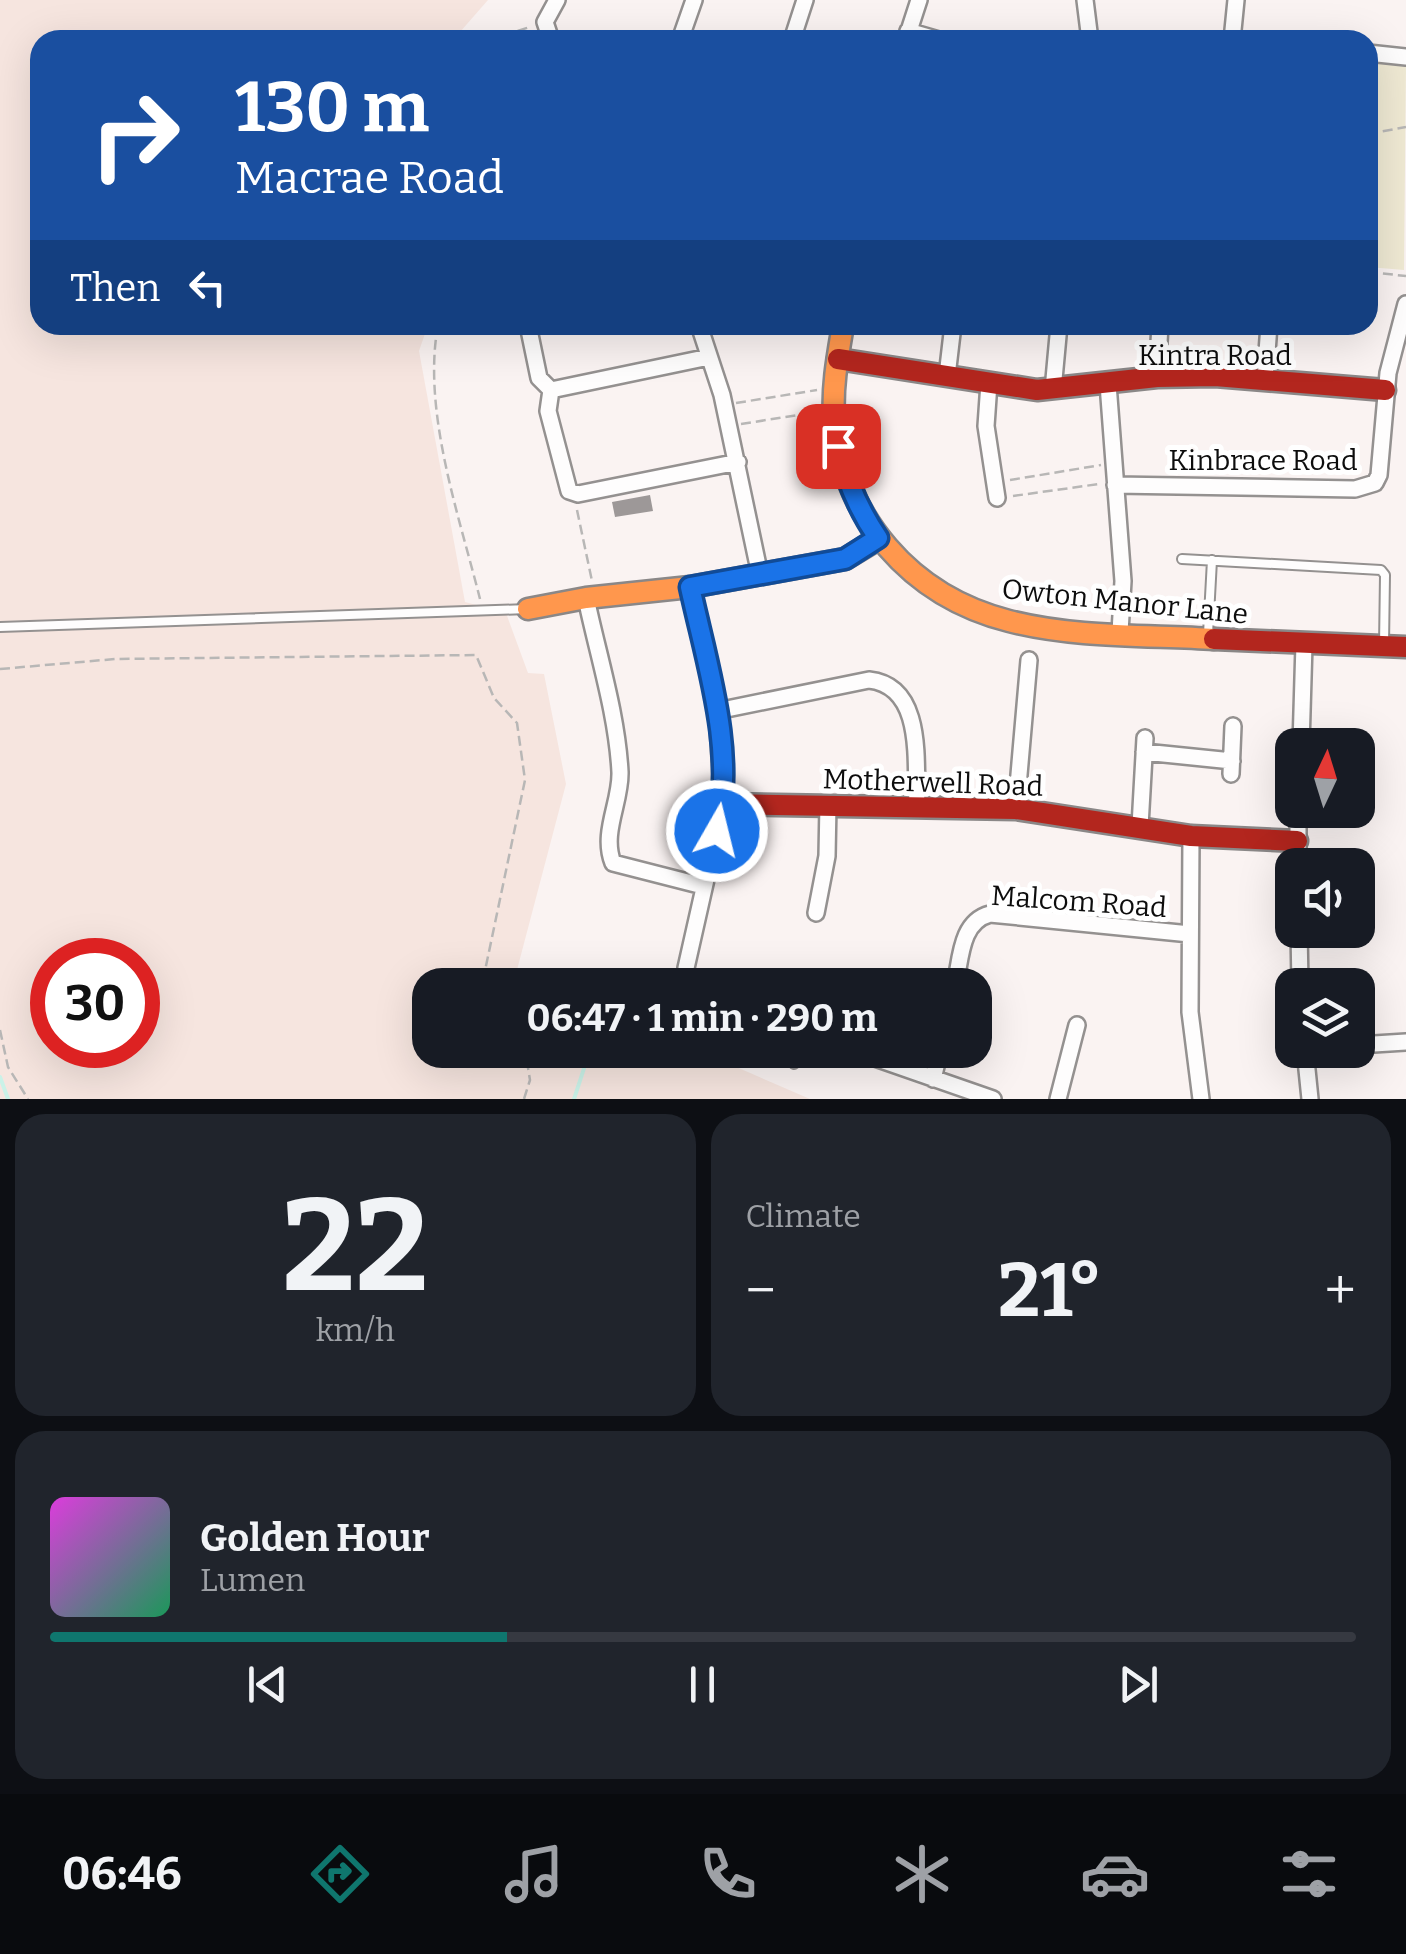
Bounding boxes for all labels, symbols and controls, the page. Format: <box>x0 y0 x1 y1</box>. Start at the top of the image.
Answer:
text: 130 m <box>235 66 429 150</box>
icon: right <box>70 70 200 200</box>
text: Macrae Road <box>235 151 504 205</box>
icon: left <box>180 260 235 315</box>
text: Then <box>70 265 160 311</box>
street label: Kintra Road <box>1138 339 1292 372</box>
pin <box>796 404 881 489</box>
icon: arrive <box>811 419 866 474</box>
street label: Kinbrace Road <box>1168 444 1358 477</box>
street label: Owton Manor Lane <box>1000 572 1250 631</box>
north arrow <box>1275 728 1375 828</box>
map controls <box>1275 728 1375 1068</box>
street label: Motherwell Road <box>822 762 1044 803</box>
position arrow <box>665 779 769 883</box>
button: sound <box>1275 848 1375 948</box>
street label: Malcom Road <box>990 879 1168 924</box>
speed limit sign: 30 <box>30 938 160 1068</box>
button: layers <box>1275 968 1375 1068</box>
text: 06:47 · 1 min · 290 m <box>527 995 877 1041</box>
text: 22 <box>282 1168 428 1324</box>
text: Climate <box>746 1197 861 1235</box>
text: 21° <box>998 1246 1102 1336</box>
text: − <box>746 1258 776 1324</box>
text: + <box>1325 1258 1356 1324</box>
text: km/h <box>316 1311 395 1349</box>
text: Golden Hour <box>200 1515 430 1561</box>
text: Lumen <box>200 1561 305 1599</box>
icon: previous <box>240 1657 295 1712</box>
icon: pause <box>675 1657 730 1712</box>
icon: next <box>1111 1657 1166 1712</box>
icon: directions <box>305 1839 375 1909</box>
icon: music <box>499 1839 569 1909</box>
icon: phone <box>693 1839 763 1909</box>
icon: climate <box>887 1839 957 1909</box>
icon: car <box>1080 1839 1150 1909</box>
icon: filters <box>1274 1839 1344 1909</box>
text: 06:46 <box>62 1847 182 1901</box>

